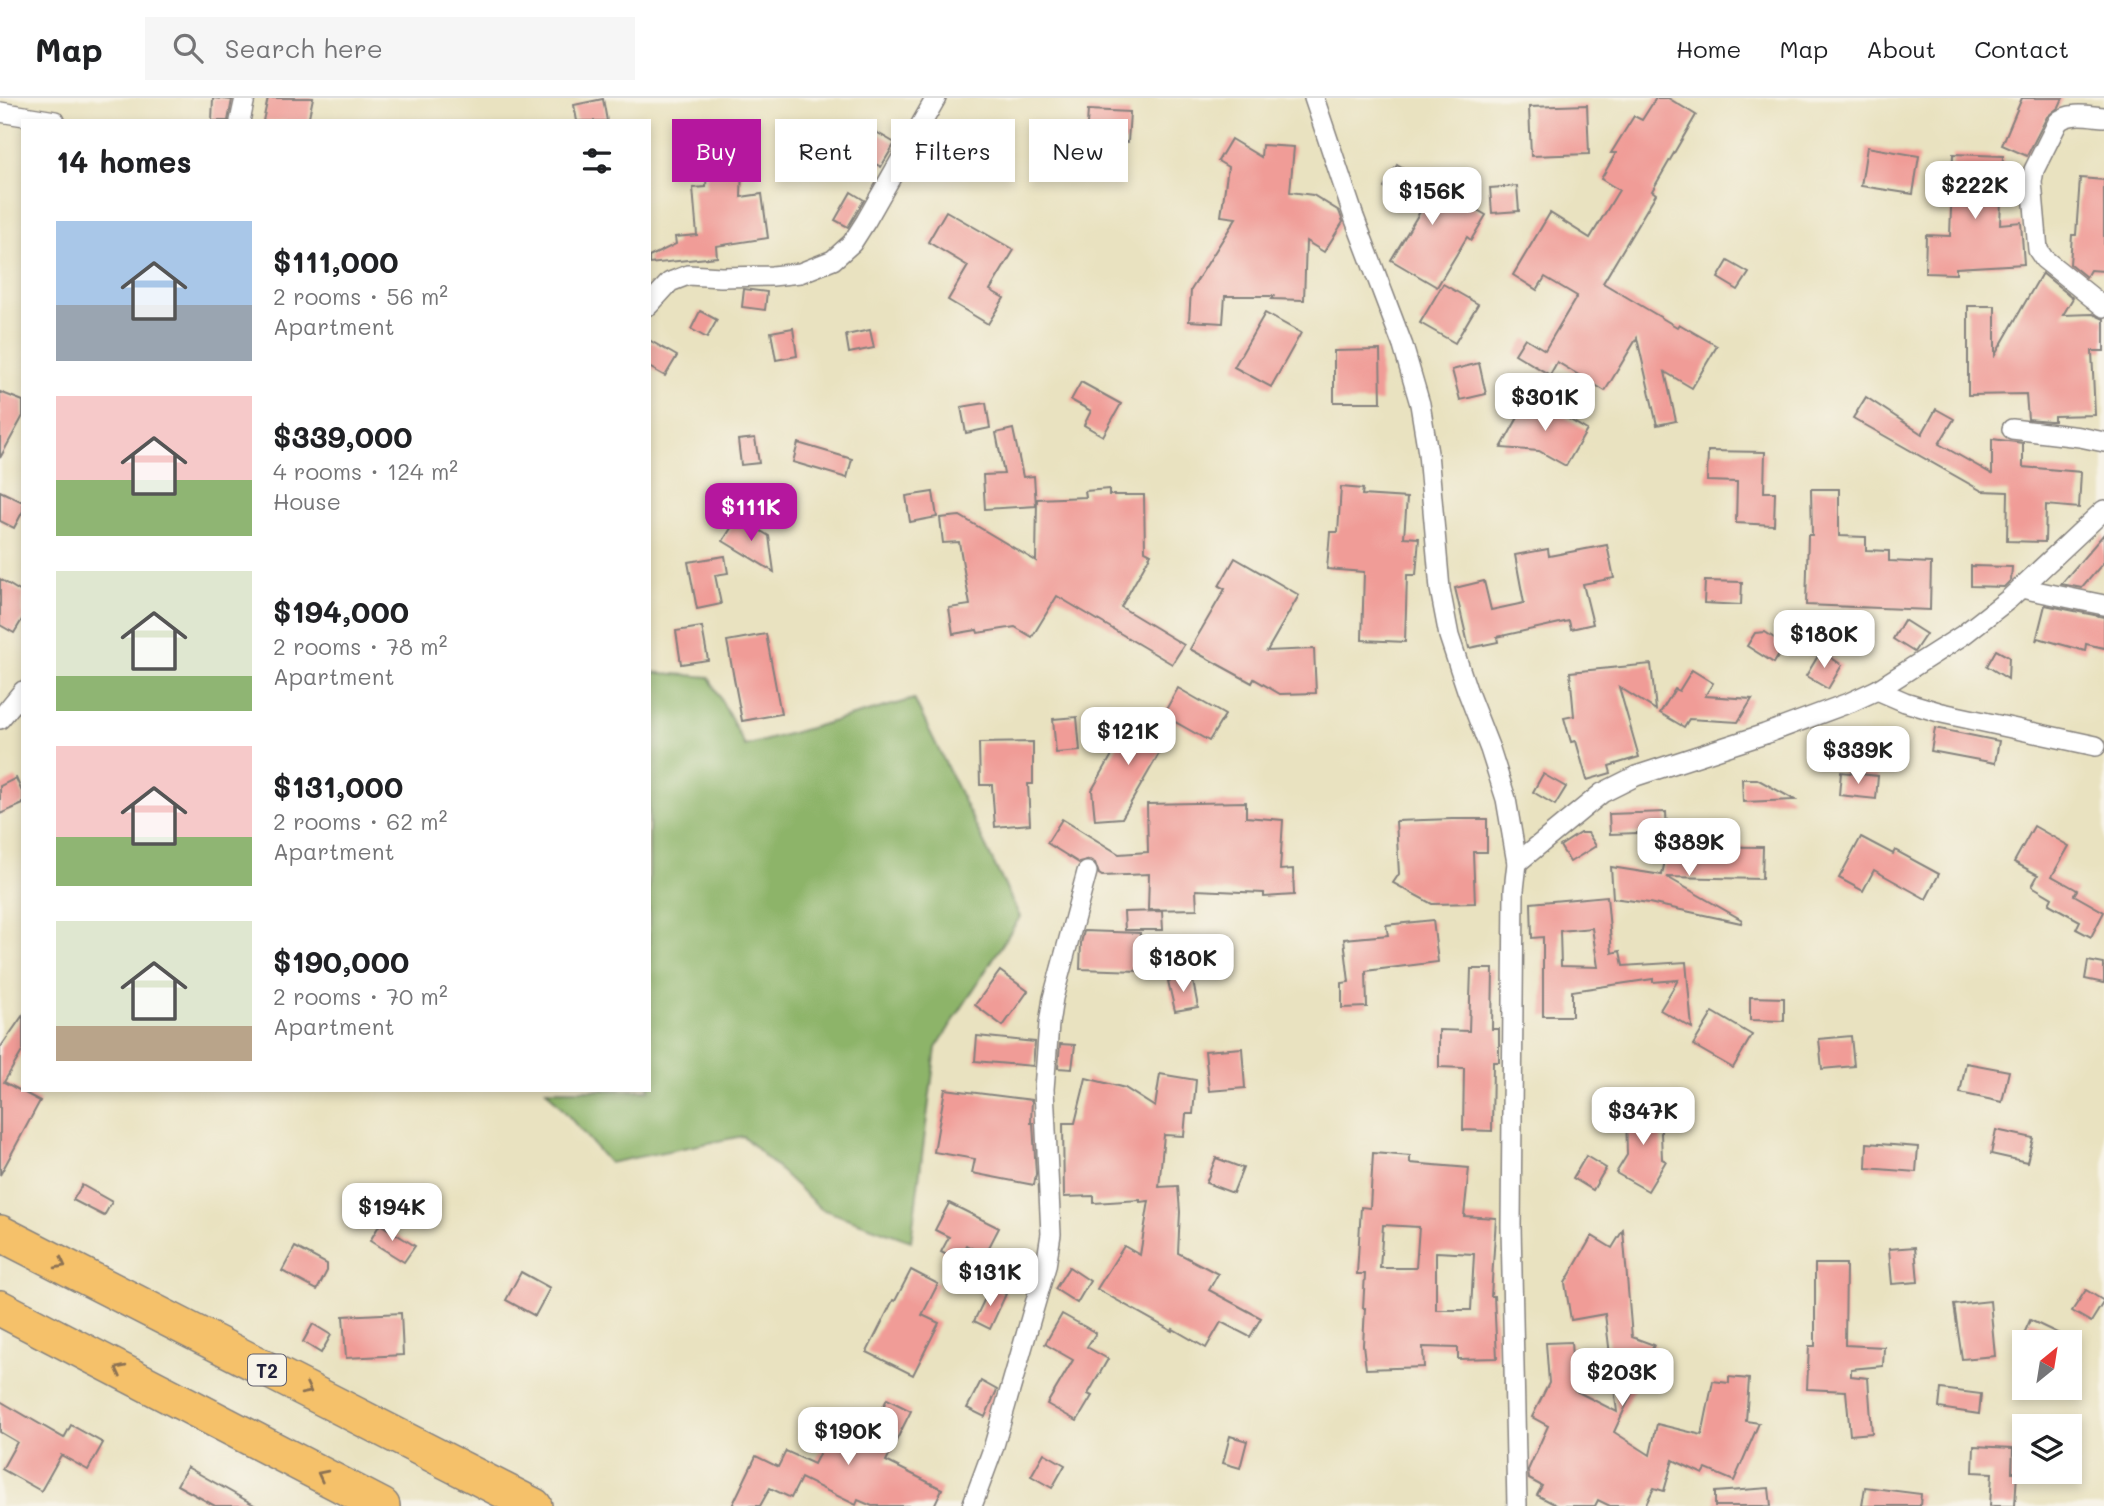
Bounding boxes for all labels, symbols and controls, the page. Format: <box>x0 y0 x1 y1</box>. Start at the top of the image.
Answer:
search box <box>145 17 635 80</box>
text: Map <box>35 27 103 70</box>
icon: search <box>169 29 207 67</box>
text: Search here <box>225 31 383 65</box>
text: Home <box>1676 33 1741 64</box>
text: Map <box>1779 33 1828 64</box>
text: About <box>1866 33 1936 64</box>
text: Contact <box>1974 33 2069 64</box>
chip: Buy <box>672 119 761 182</box>
chip: Rent <box>775 119 877 182</box>
chip: Filters <box>891 119 1015 182</box>
chip: New <box>1029 119 1128 182</box>
text: 14 homes <box>56 141 192 181</box>
icon: filters <box>578 142 616 180</box>
pin: $222K <box>1926 162 2024 221</box>
pin: $156K <box>1383 167 1481 227</box>
text: $222K <box>1941 169 2009 199</box>
text: $156K <box>1399 175 1465 205</box>
text: $111,000 <box>273 241 399 281</box>
icon: home <box>112 249 196 333</box>
text: 2 rooms · 56 m² <box>273 281 448 311</box>
text: Apartment <box>273 311 395 341</box>
pin: $301K <box>1496 374 1594 433</box>
text: $301K <box>1511 381 1579 411</box>
text: $339,000 <box>273 416 413 456</box>
icon: home <box>112 424 196 508</box>
text: 4 rooms · 124 m² <box>273 456 458 486</box>
pin: $111K <box>702 484 800 543</box>
text: House <box>273 486 341 516</box>
text: $111K <box>721 491 781 521</box>
text: $194,000 <box>273 591 409 631</box>
icon: home <box>112 599 196 683</box>
pin: $180K <box>1775 610 1873 670</box>
text: $180K <box>1790 618 1858 648</box>
text: 2 rooms · 78 m² <box>273 631 447 661</box>
text: Apartment <box>273 661 395 691</box>
pin: $121K <box>1079 708 1177 767</box>
text: $121K <box>1097 715 1159 745</box>
pin: $339K <box>1809 726 1907 786</box>
text: $339K <box>1823 734 1893 764</box>
text: $131,000 <box>273 766 403 806</box>
icon: home <box>112 774 196 858</box>
text: 2 rooms · 62 m² <box>273 806 447 836</box>
pin: $389K <box>1640 818 1738 878</box>
text: $389K <box>1653 826 1725 856</box>
text: Apartment <box>273 836 395 866</box>
pin: $180K <box>1134 934 1232 994</box>
text: $190,000 <box>273 941 409 981</box>
text: $180K <box>1149 942 1217 972</box>
icon: home <box>112 949 196 1033</box>
text: 2 rooms · 70 m² <box>273 981 448 1011</box>
text: Apartment <box>273 1011 395 1041</box>
pin: $347K <box>1594 1088 1692 1147</box>
text: $347K <box>1608 1095 1678 1125</box>
pin: $194K <box>343 1184 441 1243</box>
text: $194K <box>358 1191 426 1221</box>
pin: $131K <box>941 1248 1039 1308</box>
one-way arrow <box>54 1256 66 1270</box>
text: $131K <box>958 1256 1022 1286</box>
north arrow <box>2012 1330 2082 1400</box>
map controls <box>2012 1330 2082 1484</box>
pin: $203K <box>1573 1348 1671 1408</box>
road number: T2 <box>248 1354 286 1386</box>
text: $203K <box>1587 1356 1657 1386</box>
one-way arrow <box>115 1365 127 1378</box>
one-way arrow <box>300 1382 312 1395</box>
pin: $190K <box>799 1408 897 1467</box>
button: layers <box>2012 1414 2082 1484</box>
text: $190K <box>814 1415 882 1445</box>
one-way arrow <box>317 1469 329 1483</box>

